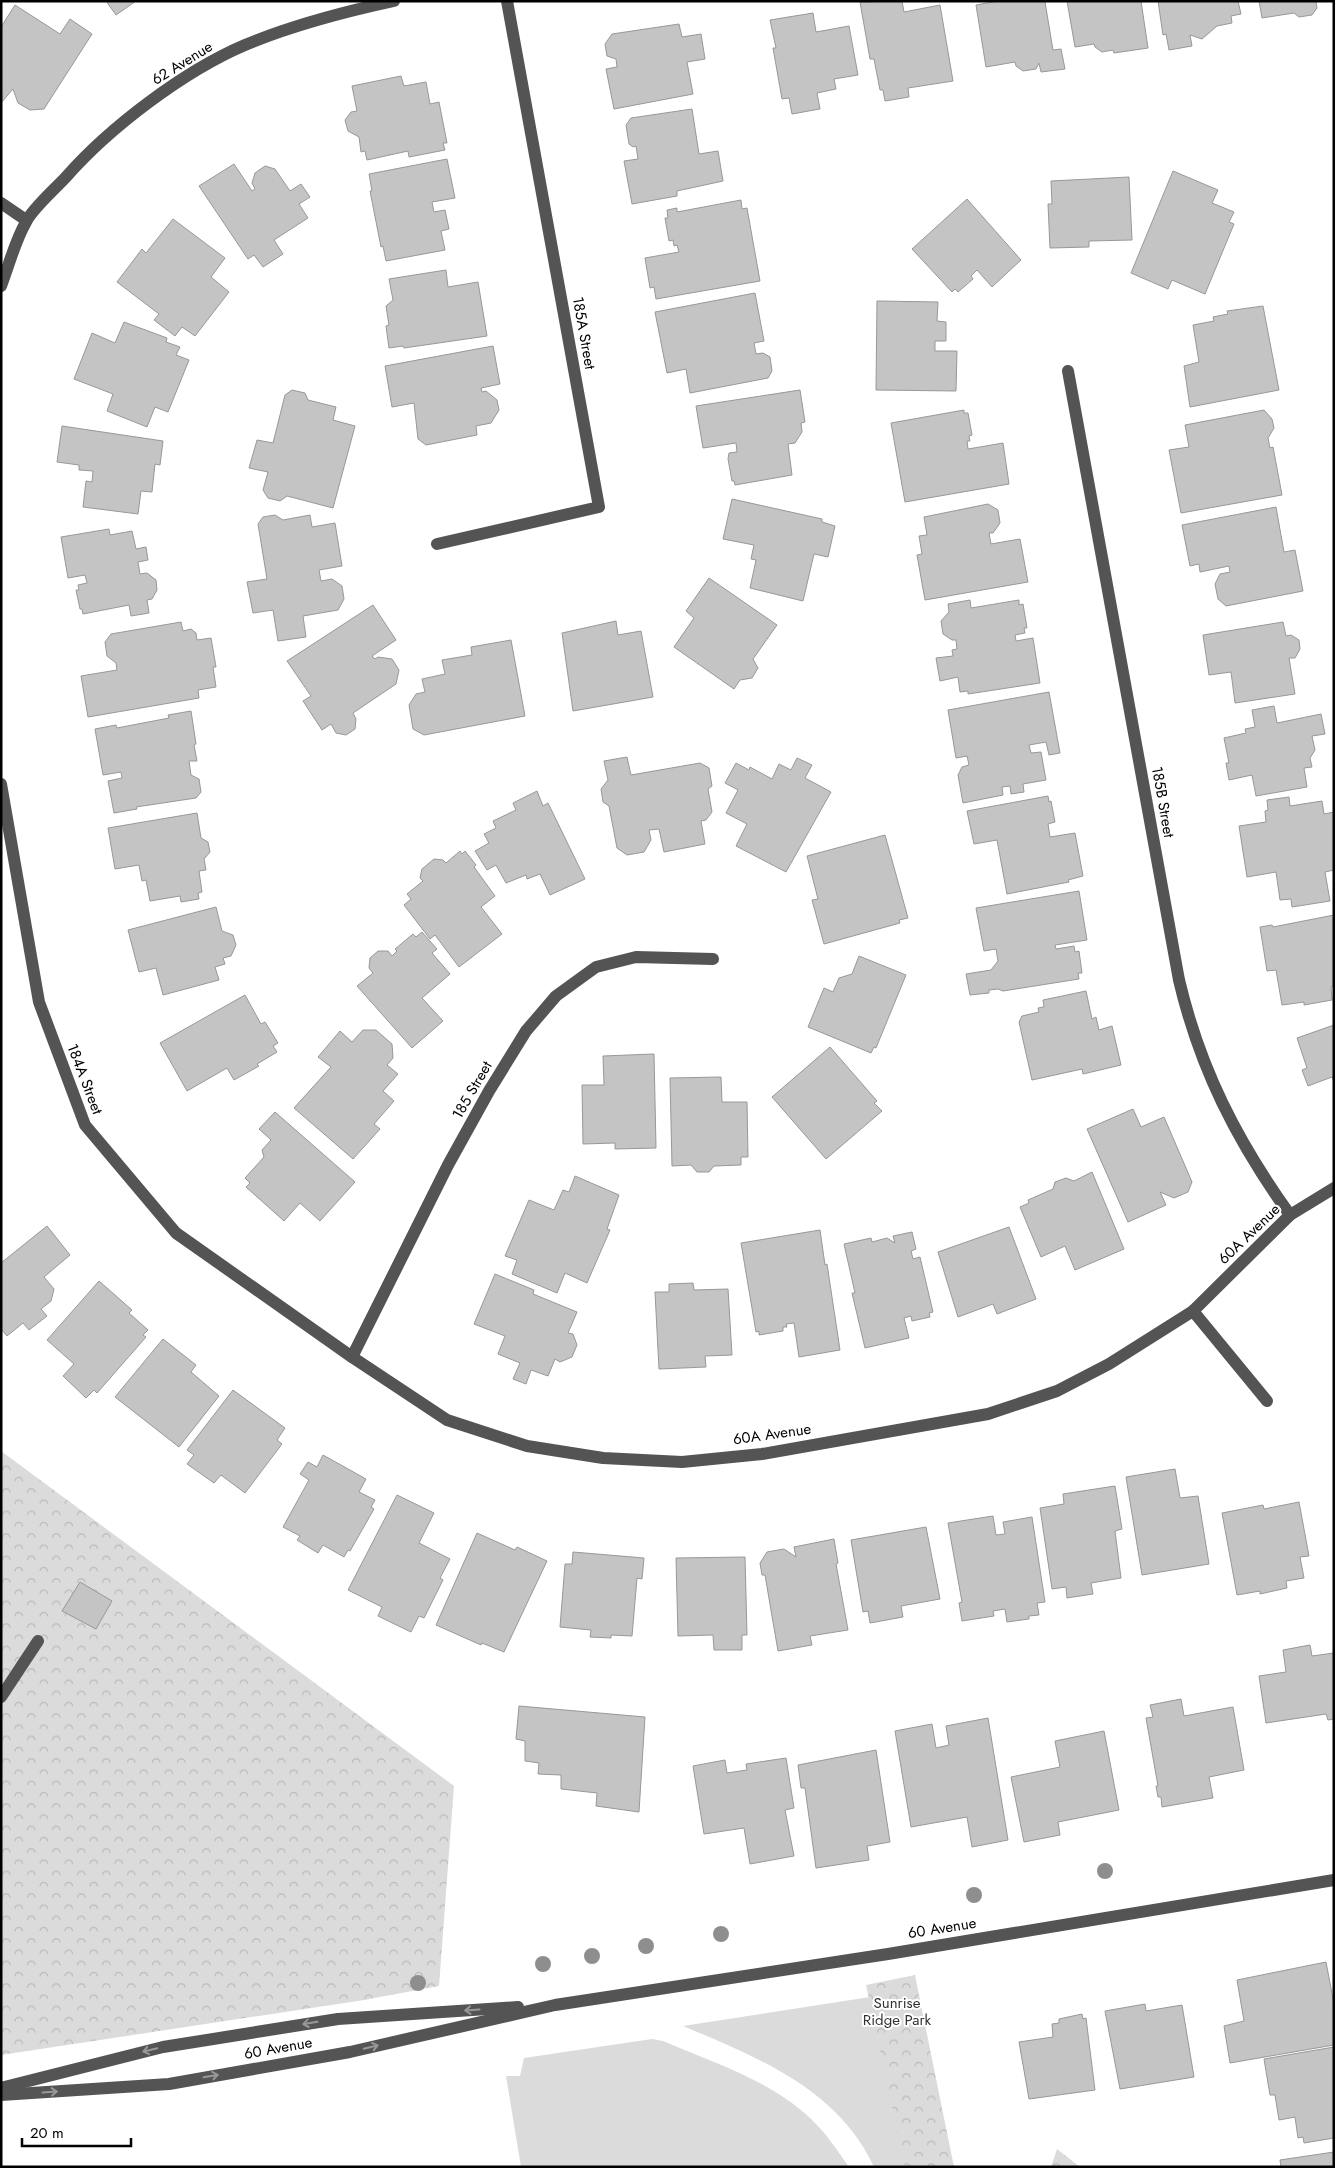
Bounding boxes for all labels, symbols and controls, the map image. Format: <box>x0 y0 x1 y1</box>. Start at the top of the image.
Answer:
street label: 62 Avenue <box>147 35 217 90</box>
street label: 185A Street <box>567 295 601 372</box>
street label: 185B Street <box>1146 765 1180 840</box>
street label: 184A Street <box>61 1041 109 1118</box>
street label: 185 Street <box>447 1057 498 1123</box>
street label: 60A Avenue <box>1213 1199 1285 1269</box>
street label: 60A Avenue <box>731 1418 813 1450</box>
street label: 60 Avenue <box>906 1912 978 1944</box>
park label: Sunrise Ridge Park <box>863 1992 932 2031</box>
one-way arrow <box>464 2006 480 2015</box>
one-way arrow <box>302 2019 318 2029</box>
street label: 60 Avenue <box>242 2031 314 2065</box>
one-way arrow <box>363 2042 379 2051</box>
one-way arrow <box>142 2046 158 2055</box>
one-way arrow <box>203 2071 219 2081</box>
one-way arrow <box>42 2087 58 2097</box>
scale bar <box>22 2116 131 2148</box>
text: 20 m <box>30 2122 64 2144</box>

